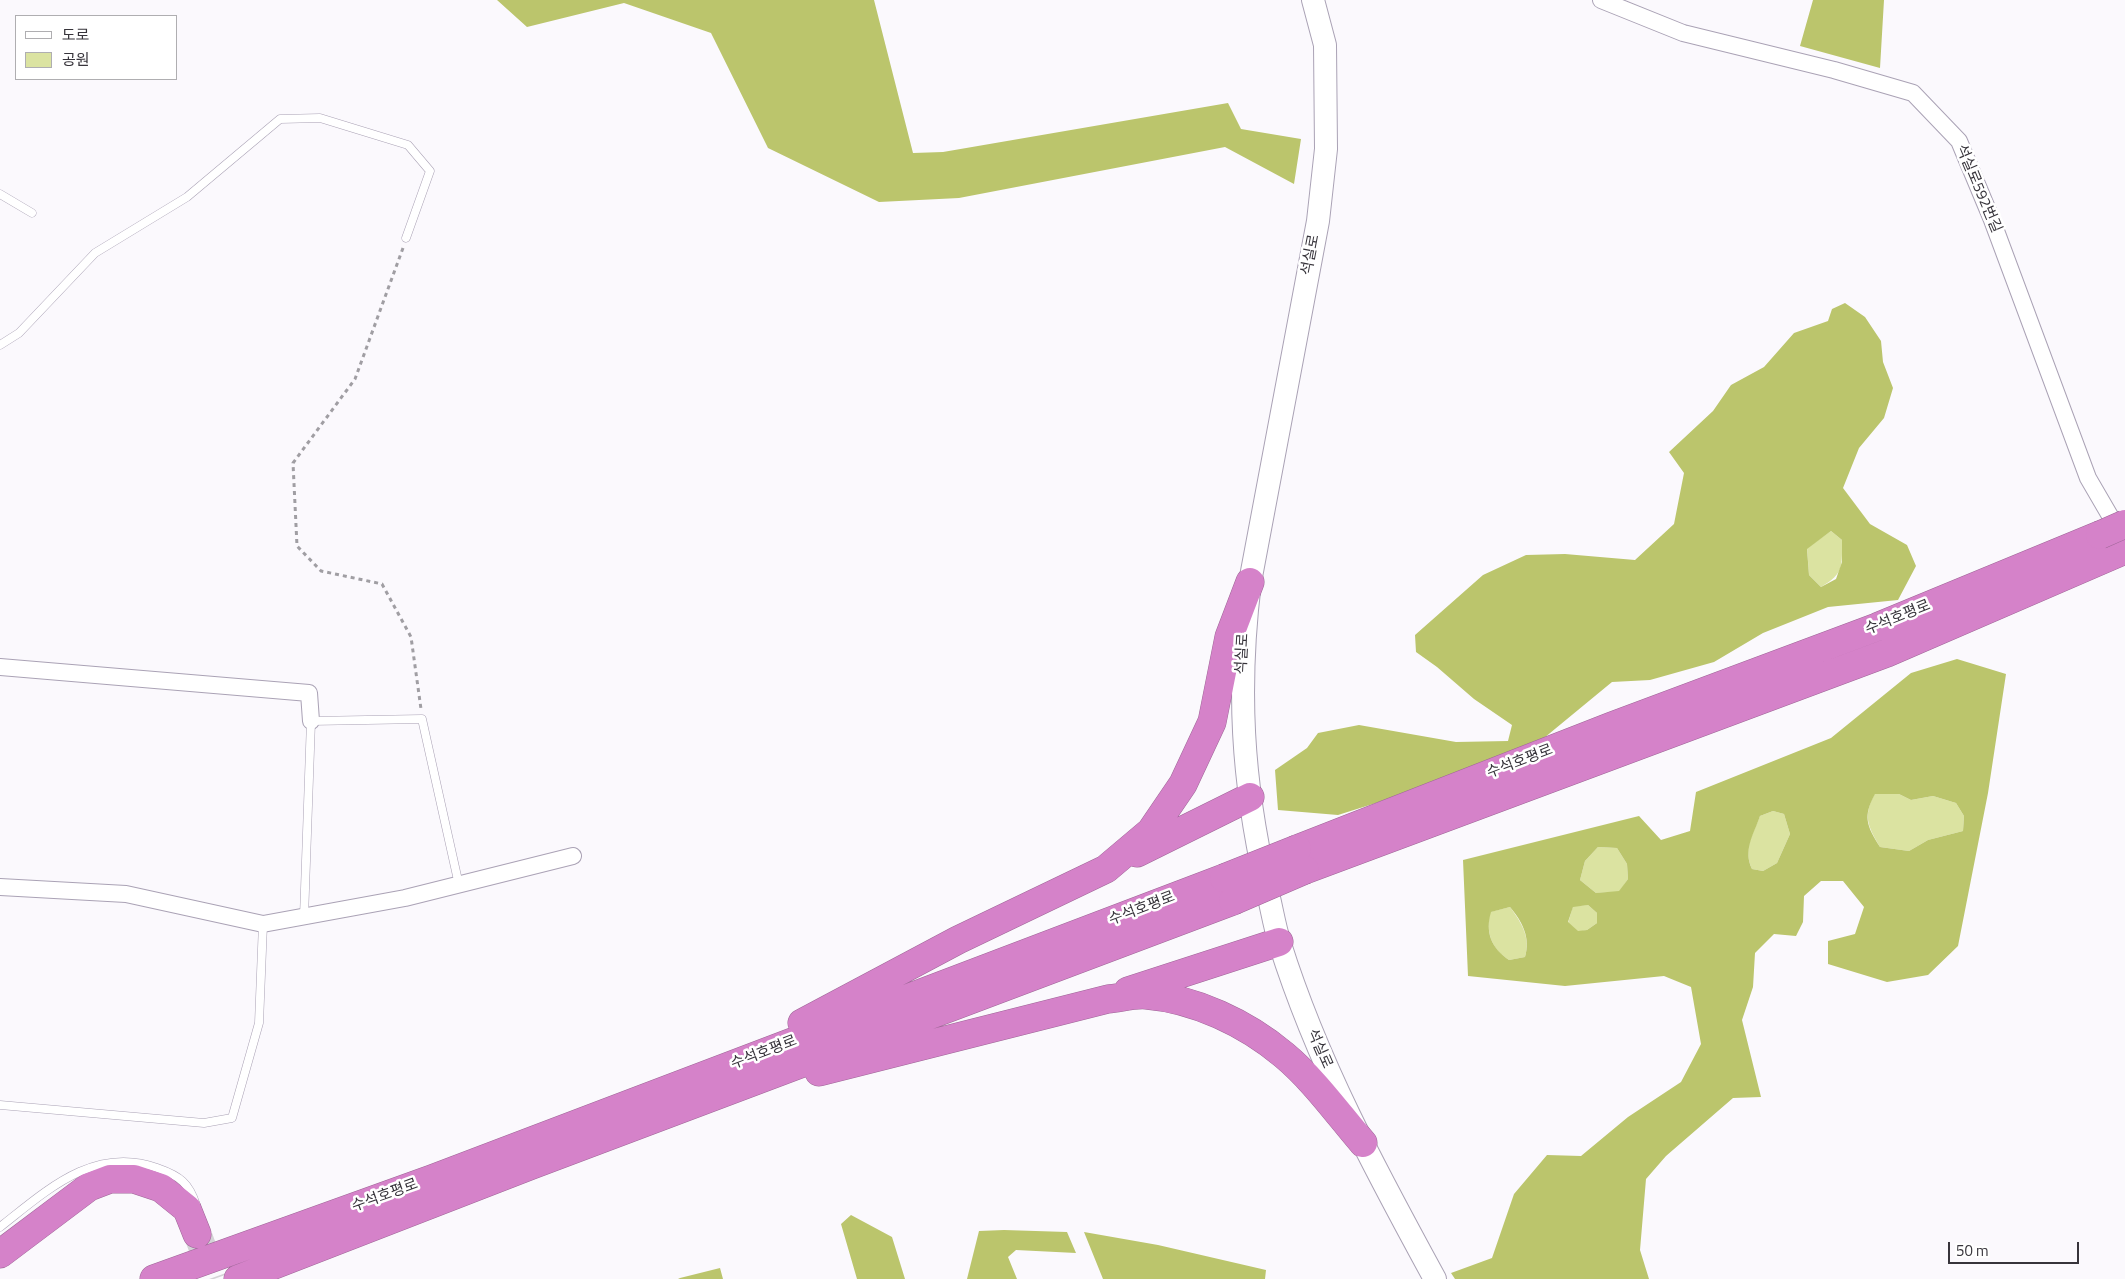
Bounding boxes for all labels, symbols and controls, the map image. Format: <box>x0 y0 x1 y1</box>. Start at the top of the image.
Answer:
legend <box>15 15 178 80</box>
text: 도로 <box>62 23 90 46</box>
text: 공원 <box>62 48 90 71</box>
street label: 석실로592번길 <box>1951 142 2005 236</box>
street label: 석실로 <box>1298 233 1324 277</box>
street label: 수석호평로 <box>1863 597 1933 639</box>
street label: 석실로 <box>1233 633 1253 675</box>
street label: 수석호평로 <box>1485 741 1555 783</box>
street label: 수석호평로 <box>1107 888 1177 930</box>
street label: 석실로 <box>1302 1026 1336 1072</box>
street label: 수석호평로 <box>729 1032 799 1074</box>
street label: 수석호평로 <box>350 1176 420 1216</box>
scale bar <box>1950 1232 2081 1264</box>
text: 50 m <box>1956 1239 1989 1262</box>

